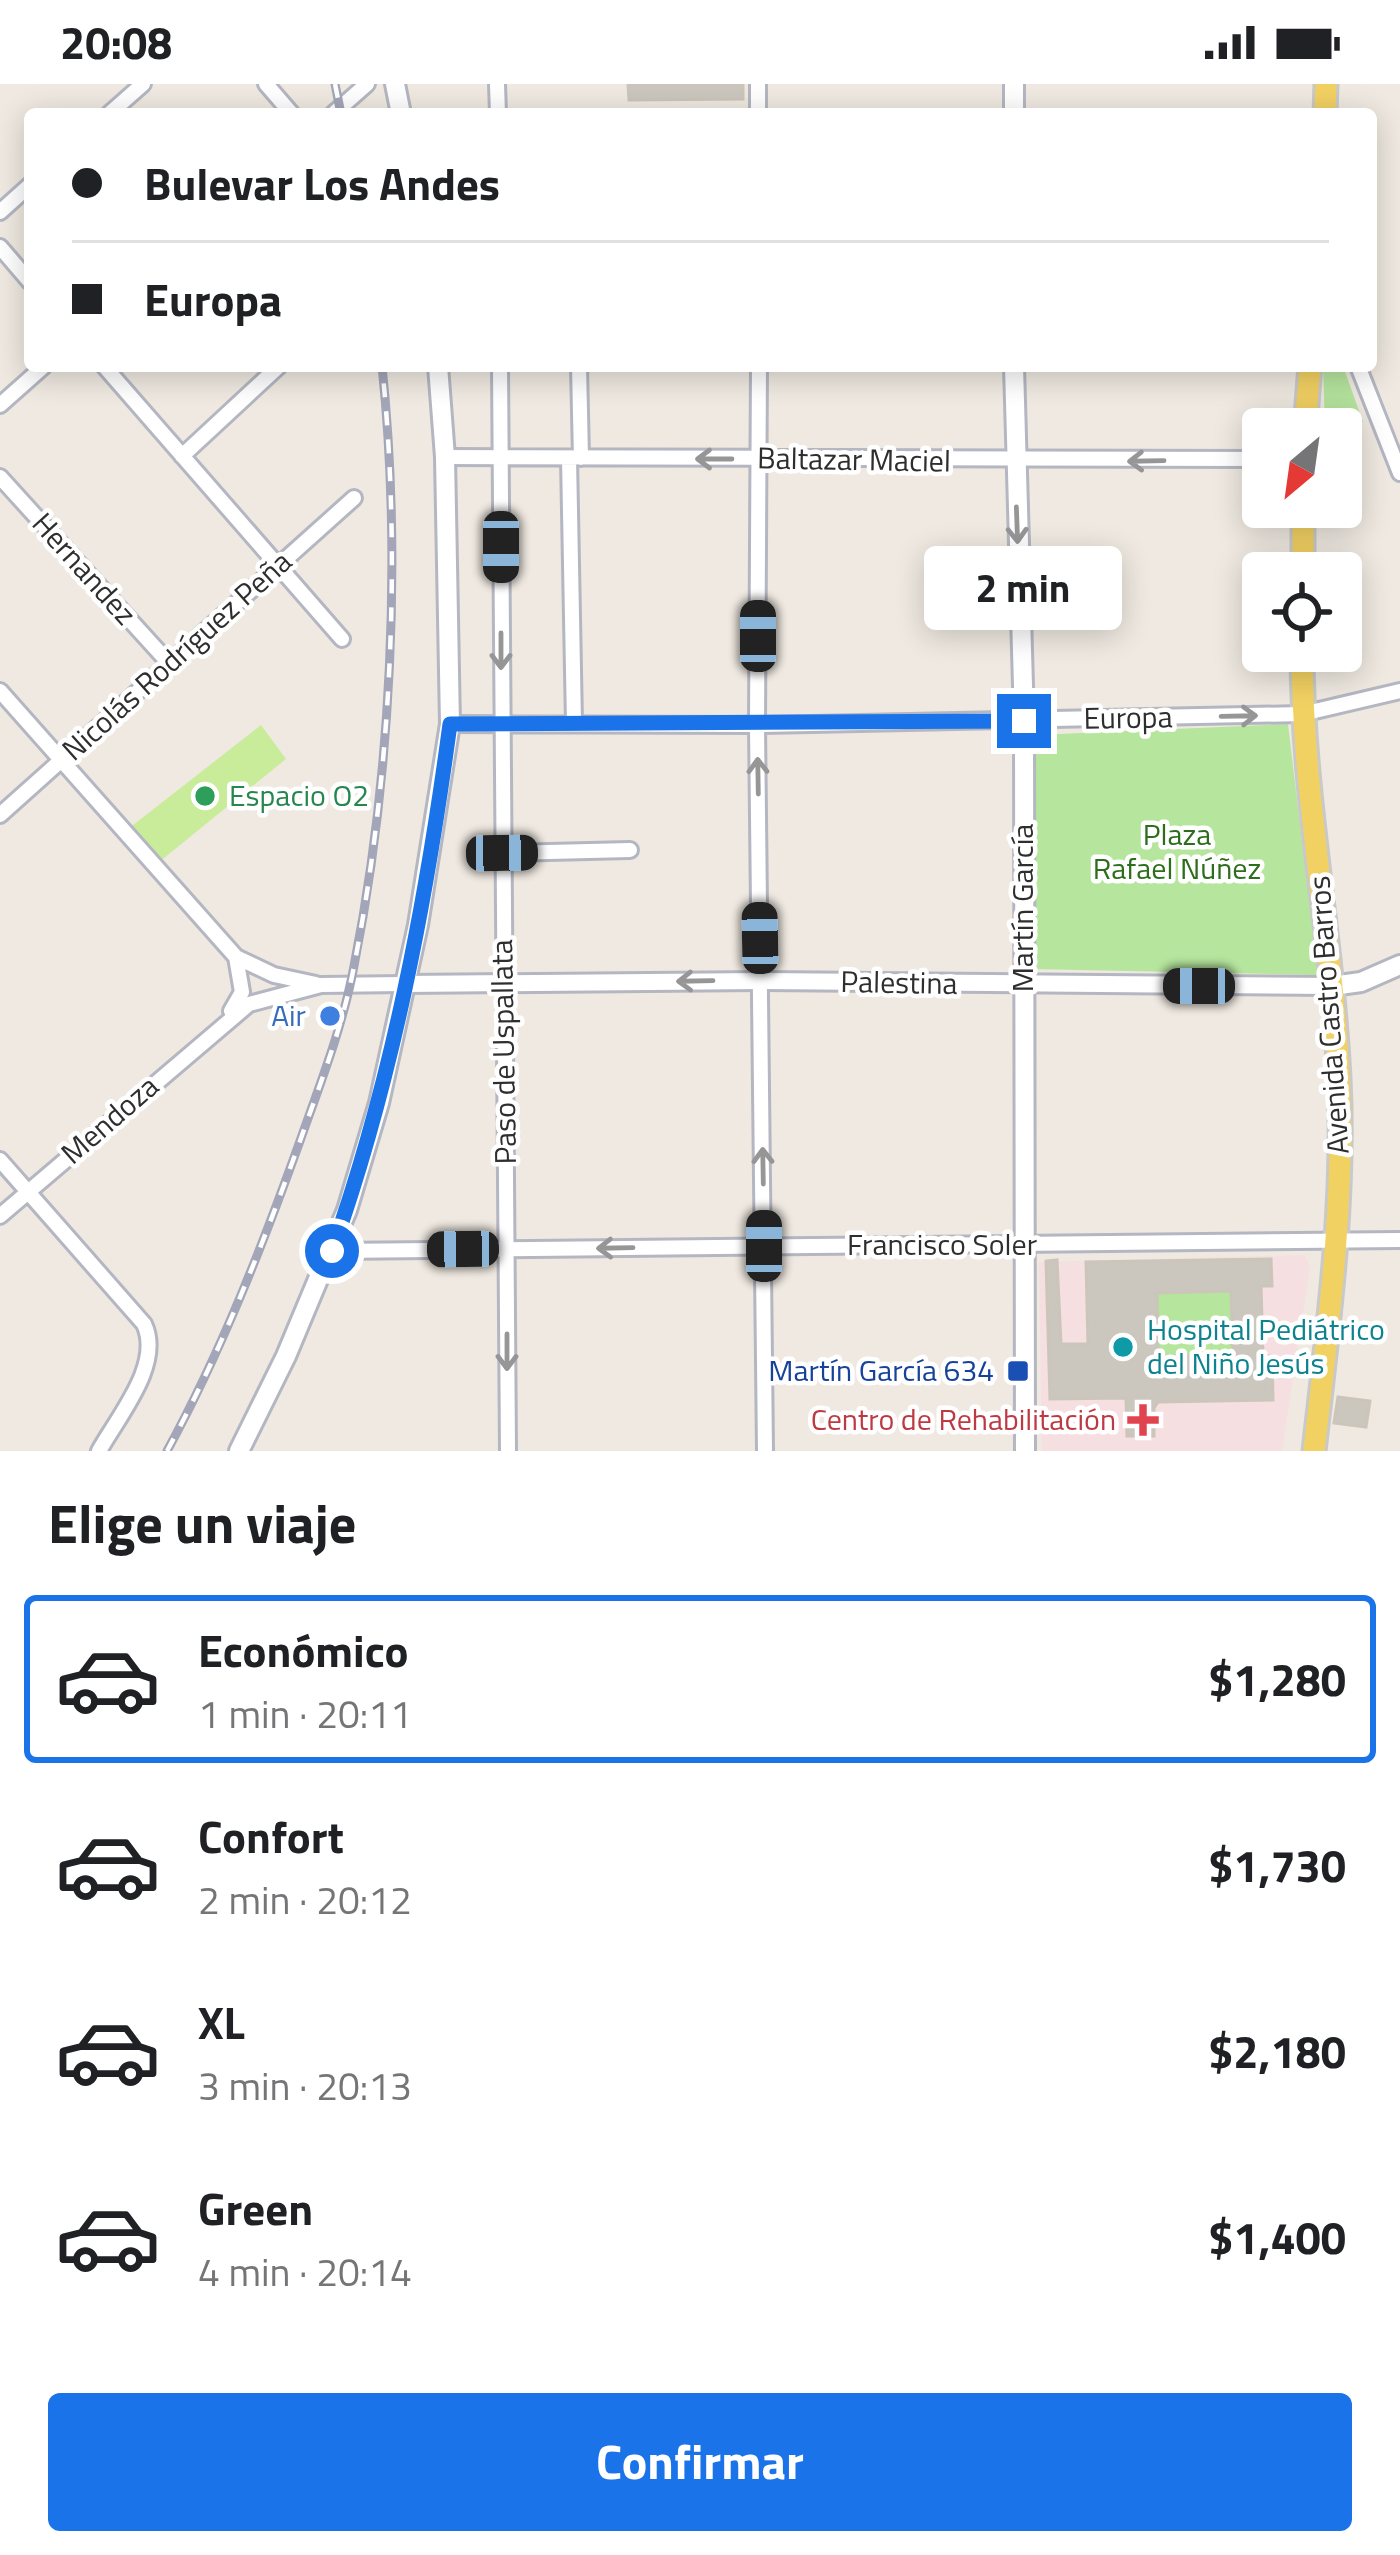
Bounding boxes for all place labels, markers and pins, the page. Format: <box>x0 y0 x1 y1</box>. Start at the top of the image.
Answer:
place label: Espacio O2 <box>229 772 369 818</box>
marker: Espacio O2 <box>192 783 218 809</box>
place label: Air <box>271 992 306 1038</box>
marker: Air <box>317 1003 343 1029</box>
place label: Hospital Pediátrico del Niño Jesús <box>1147 1306 1385 1386</box>
marker: Hospital Pediátrico del Niño Jesús <box>1110 1334 1136 1360</box>
place label: Martín García 634 <box>768 1347 994 1393</box>
marker: Martín García 634 <box>1005 1358 1031 1384</box>
place label: Centro de Rehabilitación <box>811 1396 1116 1442</box>
marker: Centro de Rehabilitación <box>1127 1404 1159 1436</box>

